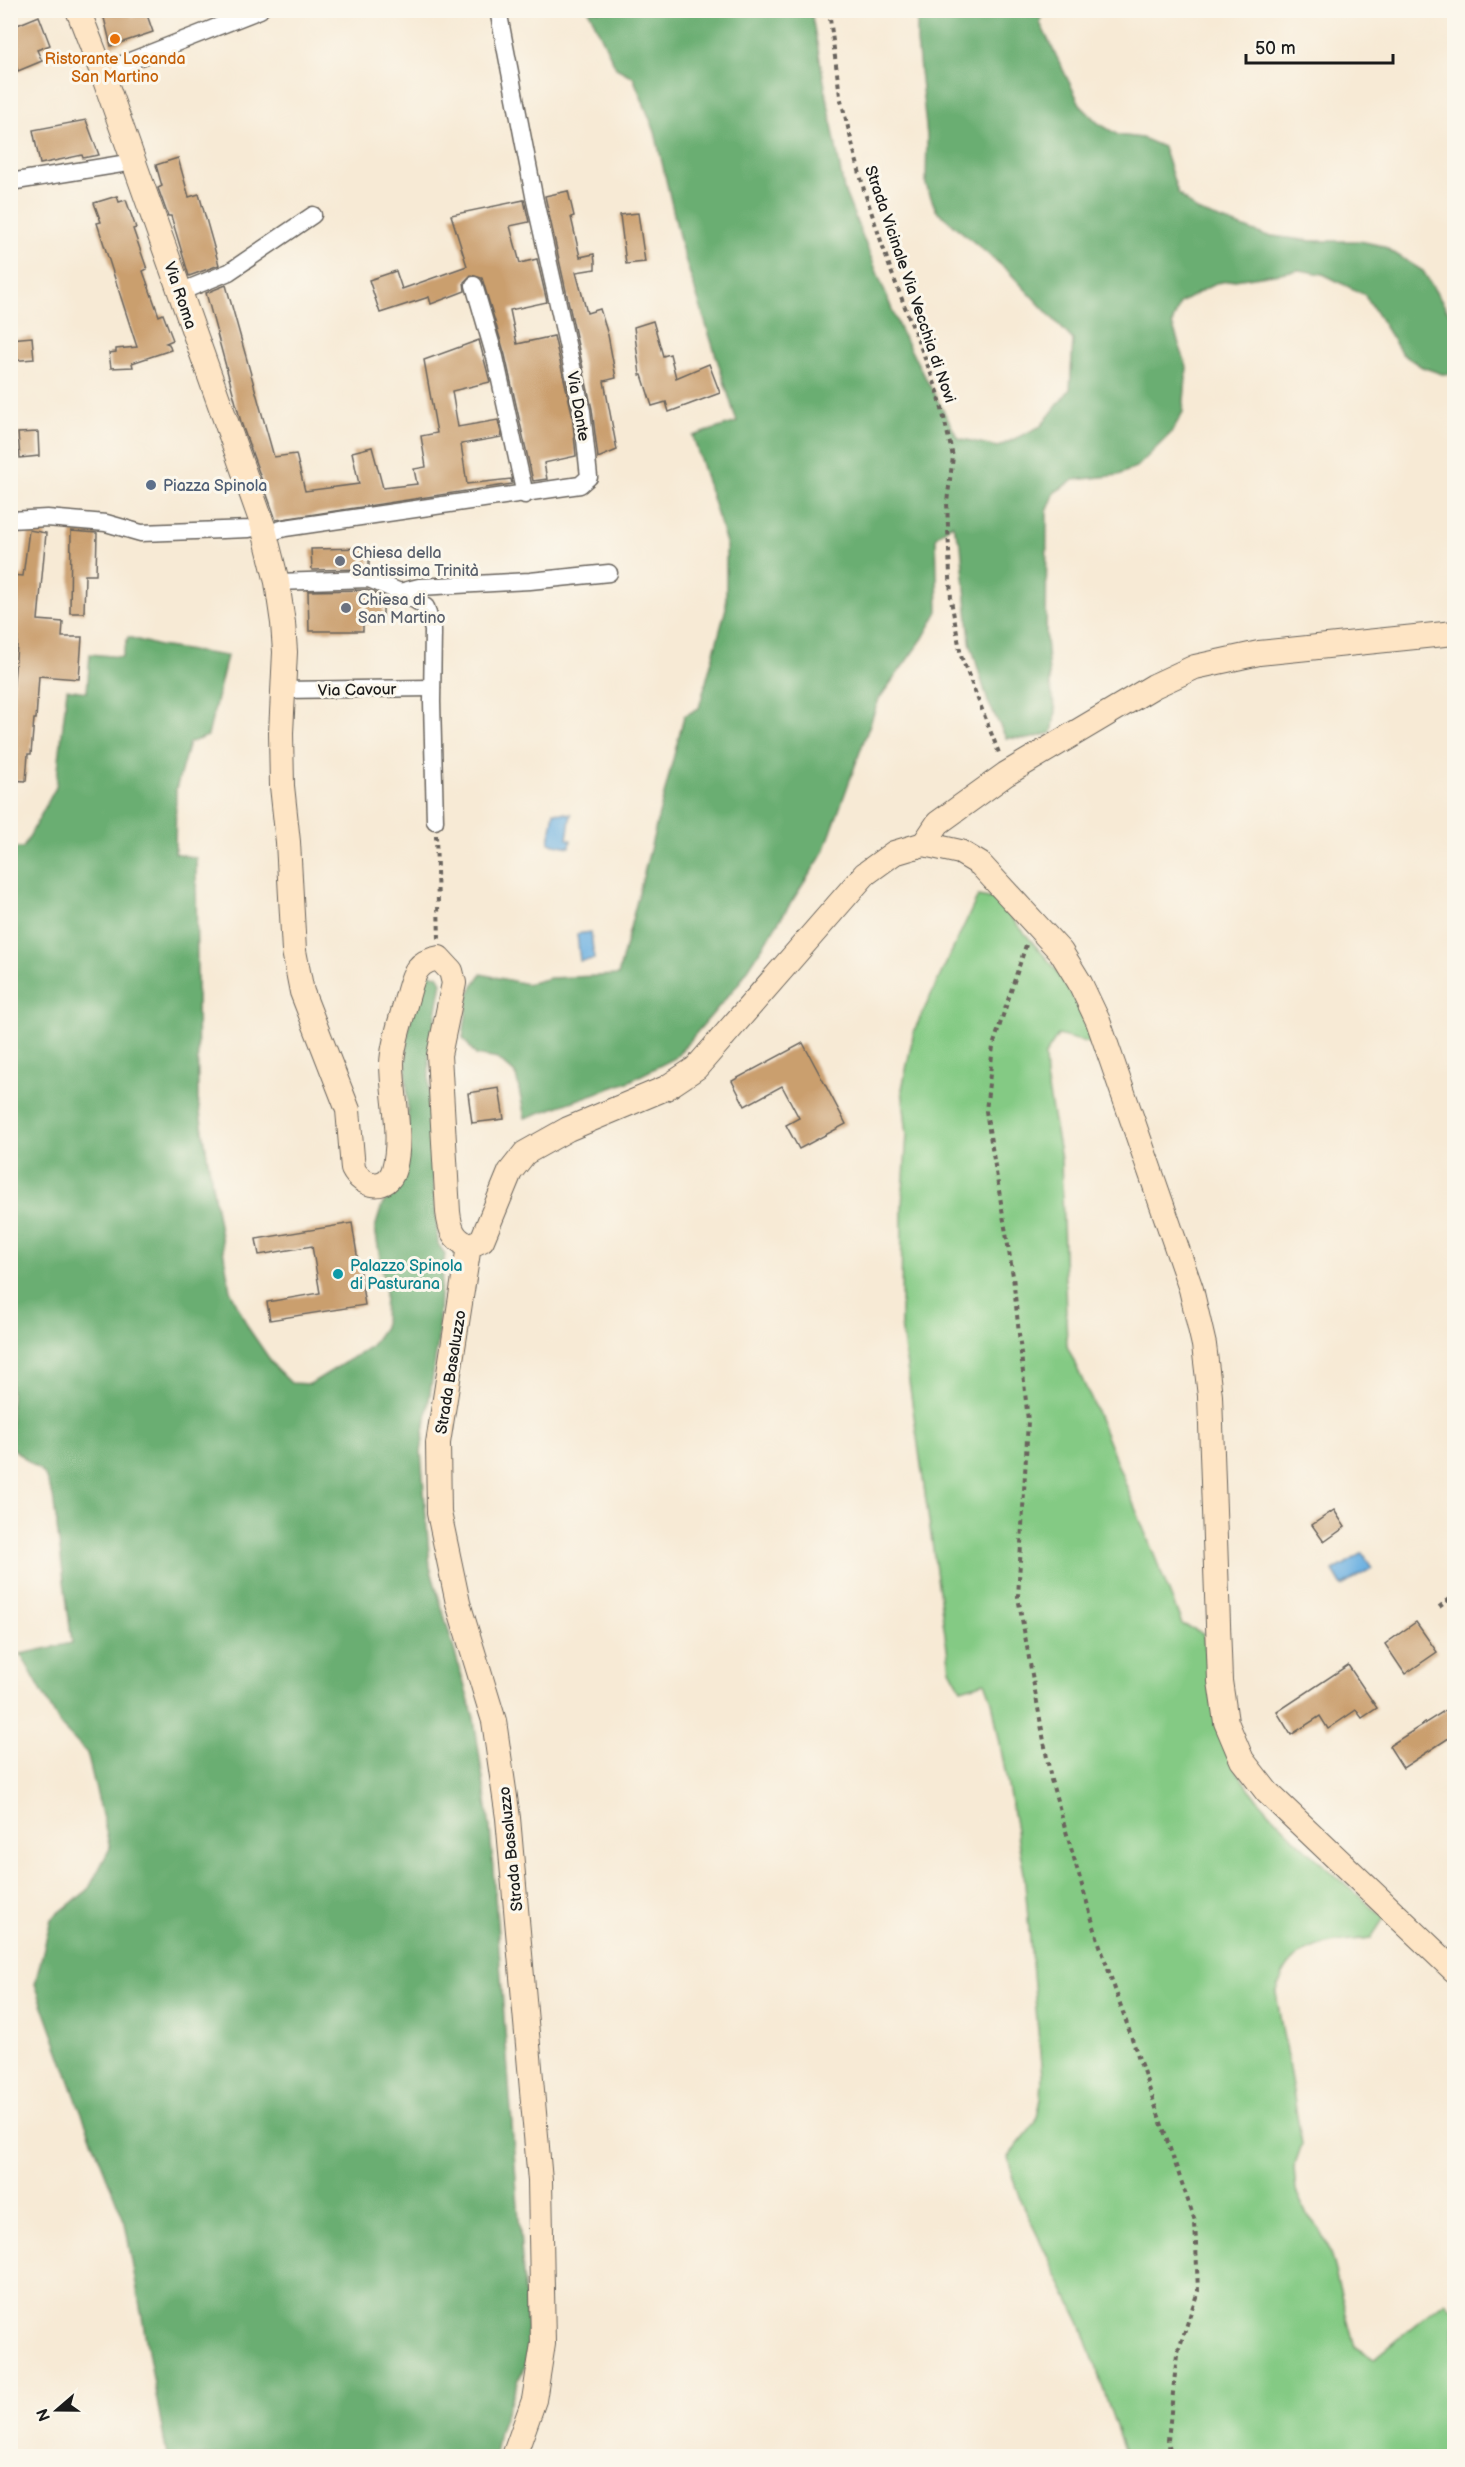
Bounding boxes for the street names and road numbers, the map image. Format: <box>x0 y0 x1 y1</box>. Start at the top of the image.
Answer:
street label: Strada Vicinale Via Vecchia di Novi <box>860 164 959 405</box>
street label: Via Roma <box>159 259 200 332</box>
street label: Via Dante <box>562 370 593 443</box>
street label: Via Cavour <box>318 680 397 701</box>
street label: Strada Basaluzzo <box>432 1309 471 1436</box>
street label: Strada Basaluzzo <box>495 1786 527 1912</box>

